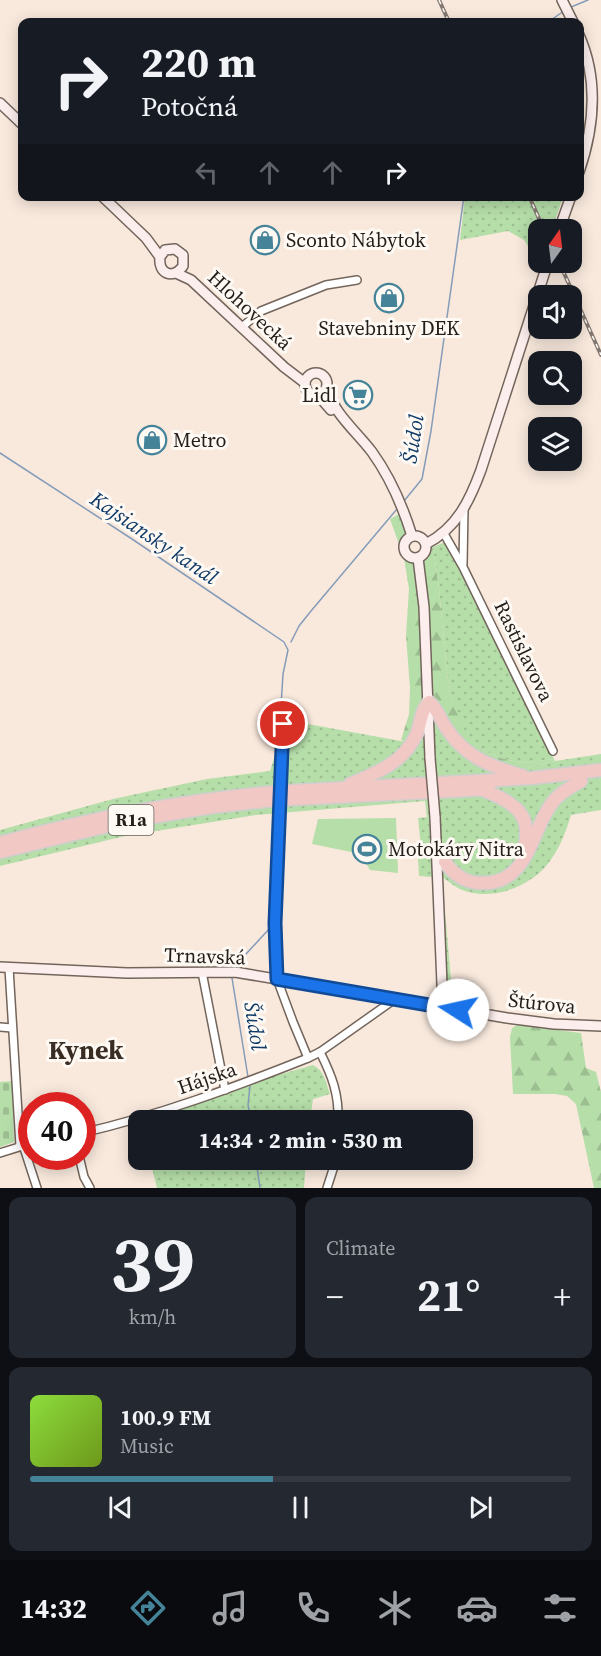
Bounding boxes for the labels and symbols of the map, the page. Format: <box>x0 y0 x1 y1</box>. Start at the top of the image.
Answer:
north arrow <box>528 219 582 273</box>
shop icon: Sconto Nábytok <box>249 224 281 256</box>
place label: Sconto Nábytok <box>286 226 426 254</box>
street label: Hlohovecká <box>202 264 299 357</box>
shop icon: Stavebniny DEK <box>373 282 405 314</box>
place label: Stavebniny DEK <box>318 314 460 342</box>
supermarket icon: Lidl <box>342 379 374 411</box>
place label: Lidl <box>302 381 337 409</box>
water label: Šúdol <box>394 412 431 465</box>
shop icon: Metro <box>136 424 168 456</box>
place label: Metro <box>173 426 227 454</box>
water label: Kajsiansky kanál <box>84 484 224 591</box>
street label: Rastislavova <box>488 596 561 707</box>
pin <box>257 698 308 749</box>
road number: R1a <box>108 805 154 835</box>
sports icon: Motokáry Nitra <box>351 833 383 865</box>
place label: Motokáry Nitra <box>388 835 525 863</box>
street label: Trnavská <box>164 941 247 971</box>
position arrow <box>426 978 490 1042</box>
street label: Štúrova <box>507 986 578 1021</box>
water label: Šúdol <box>237 1000 274 1052</box>
district label: Kynek <box>48 1032 124 1068</box>
street label: Hájska <box>174 1055 241 1101</box>
speed limit sign: 40 <box>18 1092 96 1170</box>

